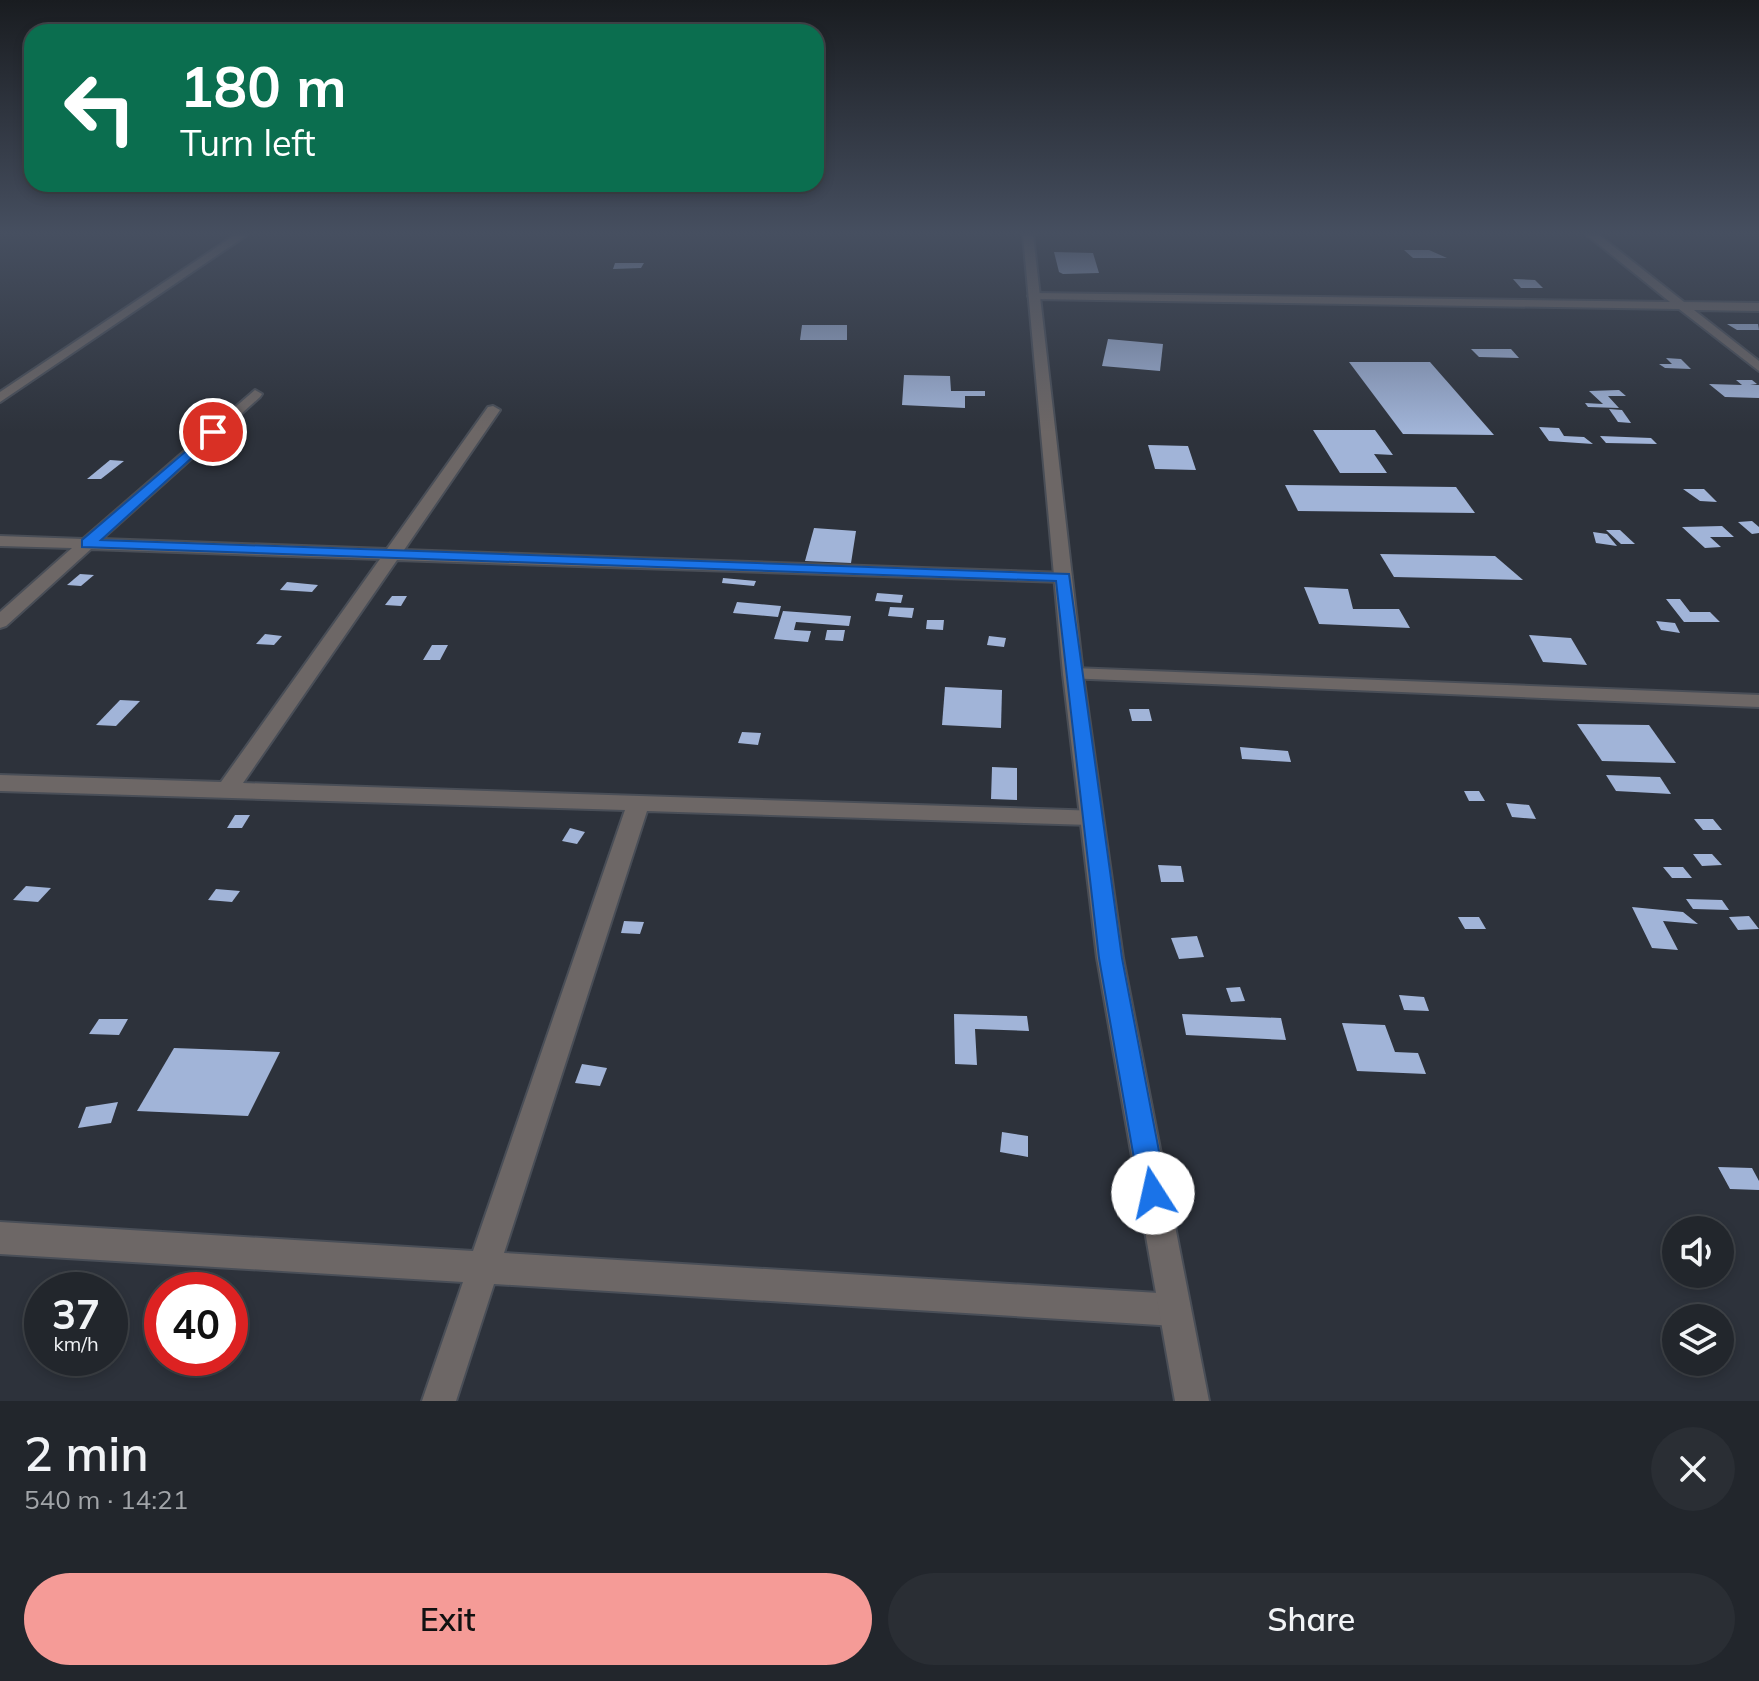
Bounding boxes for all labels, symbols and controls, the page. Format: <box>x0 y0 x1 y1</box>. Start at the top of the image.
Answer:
text: 180 m <box>180 51 347 121</box>
icon: left <box>48 56 152 160</box>
text: Turn left <box>180 120 316 165</box>
pin <box>179 398 247 466</box>
icon: arrive <box>191 410 235 454</box>
position arrow <box>1111 1151 1195 1235</box>
map controls <box>1662 1216 1734 1376</box>
button: sound <box>1662 1216 1734 1288</box>
speed limit sign: 40 <box>144 1272 248 1376</box>
text: 37 <box>52 1289 100 1339</box>
button: layers <box>1662 1304 1734 1376</box>
text: km/h <box>53 1331 99 1356</box>
text: 2 min <box>24 1423 149 1483</box>
button: close <box>1651 1427 1735 1511</box>
text: 540 m · 14:21 <box>24 1483 188 1516</box>
button: Exit <box>24 1573 872 1665</box>
button: Share <box>888 1573 1735 1665</box>

